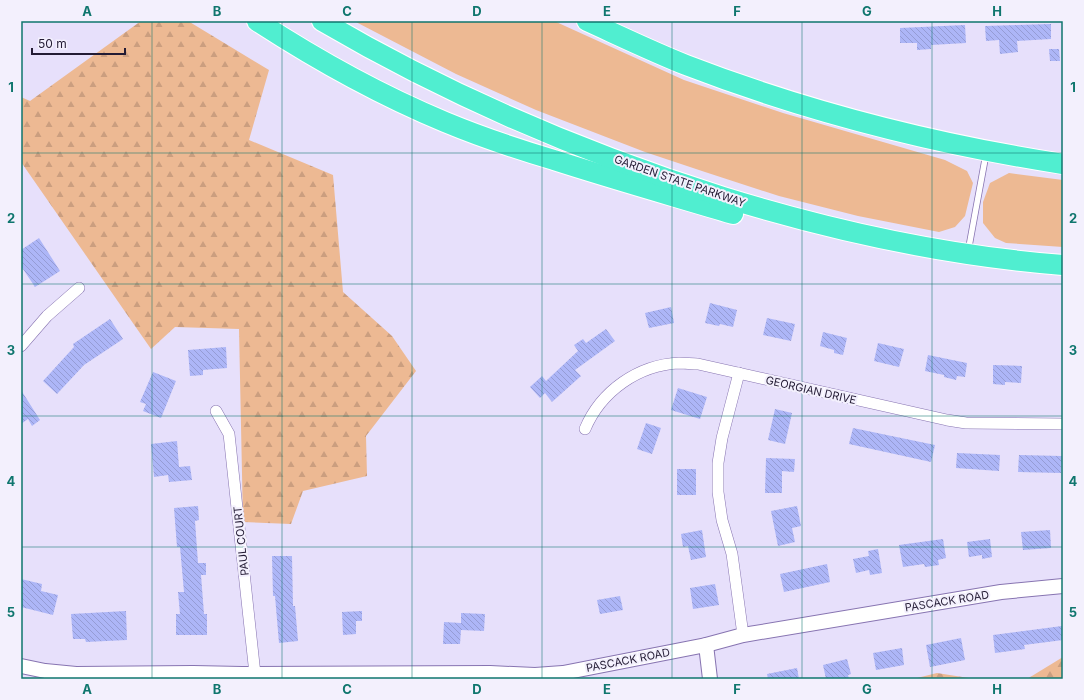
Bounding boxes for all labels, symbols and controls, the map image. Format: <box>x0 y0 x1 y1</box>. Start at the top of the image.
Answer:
text: A <box>82 3 92 19</box>
text: B <box>213 3 222 19</box>
text: C <box>342 3 352 19</box>
text: D <box>472 3 482 19</box>
text: E <box>603 3 611 19</box>
text: F <box>733 3 741 19</box>
text: G <box>862 3 872 19</box>
text: H <box>992 3 1002 19</box>
scale bar <box>32 30 125 56</box>
text: 50 m <box>38 36 67 51</box>
text: 1 <box>8 79 14 95</box>
text: 1 <box>1070 79 1076 95</box>
street label: GARDEN STATE PARKWAY <box>612 152 748 210</box>
text: 2 <box>7 210 15 226</box>
text: 2 <box>1069 210 1077 226</box>
text: 3 <box>7 342 15 358</box>
text: 3 <box>1069 342 1077 358</box>
street label: GEORGIAN DRIVE <box>764 373 858 407</box>
text: 4 <box>7 473 16 489</box>
text: 4 <box>1069 473 1078 489</box>
street label: PAUL COURT <box>230 506 252 576</box>
street label: PASCACK ROAD <box>904 587 990 615</box>
text: 5 <box>7 604 15 620</box>
text: 5 <box>1069 604 1077 620</box>
street label: PASCACK ROAD <box>585 645 671 675</box>
text: A <box>82 681 92 697</box>
text: B <box>213 681 222 697</box>
text: C <box>342 681 352 697</box>
text: D <box>472 681 482 697</box>
text: E <box>603 681 611 697</box>
text: F <box>733 681 741 697</box>
text: G <box>862 681 872 697</box>
text: H <box>992 681 1002 697</box>

